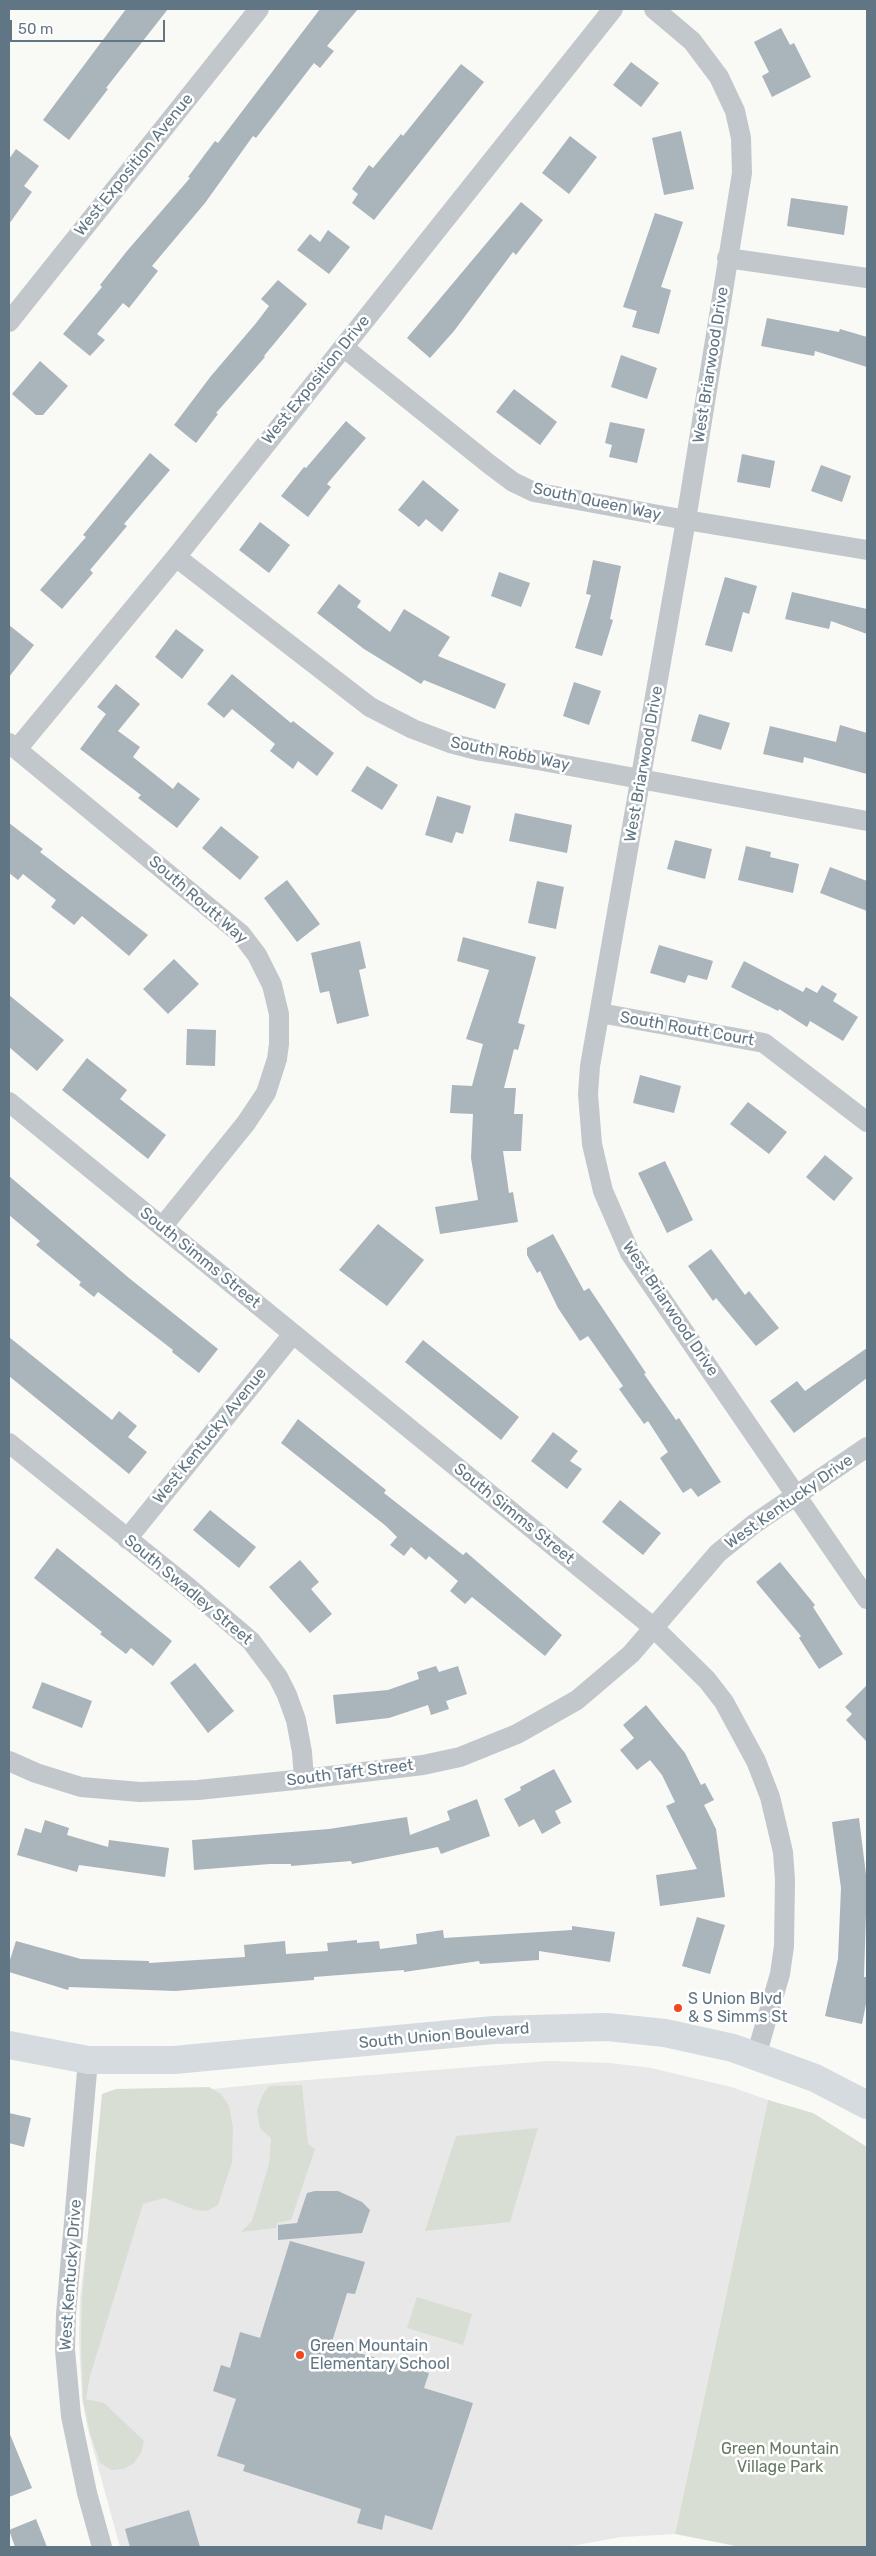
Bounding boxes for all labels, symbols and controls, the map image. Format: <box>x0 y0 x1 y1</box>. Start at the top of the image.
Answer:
scale bar <box>12 10 168 42</box>
text: 50 m <box>18 20 53 38</box>
street label: West Exposition Avenue <box>71 90 197 240</box>
street label: West Briarwood Drive <box>689 285 733 445</box>
street label: West Exposition Drive <box>258 312 374 448</box>
street label: South Queen Way <box>531 479 663 525</box>
street label: West Briarwood Drive <box>621 684 667 844</box>
street label: South Robb Way <box>449 733 571 775</box>
street label: South Routt Way <box>145 852 251 948</box>
street label: South Routt Court <box>618 1008 756 1050</box>
street label: South Simms Street <box>136 1204 264 1312</box>
street label: West Briarwood Drive <box>618 1238 722 1380</box>
street label: West Kentucky Avenue <box>149 1364 271 1508</box>
street label: West Kentucky Drive <box>721 1451 857 1553</box>
street label: South Simms Street <box>450 1460 578 1568</box>
street label: South Swadley Street <box>120 1531 256 1649</box>
street label: South Taft Street <box>285 1756 415 1790</box>
place label: S Union Blvd & S Simms St <box>688 1989 787 2027</box>
marker: S Union Blvd & S Simms St <box>672 2002 684 2014</box>
street label: South Union Boulevard <box>358 2019 530 2053</box>
street label: West Kentucky Drive <box>56 2199 86 2351</box>
place label: Green Mountain Elementary School <box>310 2336 450 2374</box>
marker: Green Mountain Elementary School <box>294 2349 306 2361</box>
park label: Green Mountain Village Park <box>721 2439 839 2477</box>

